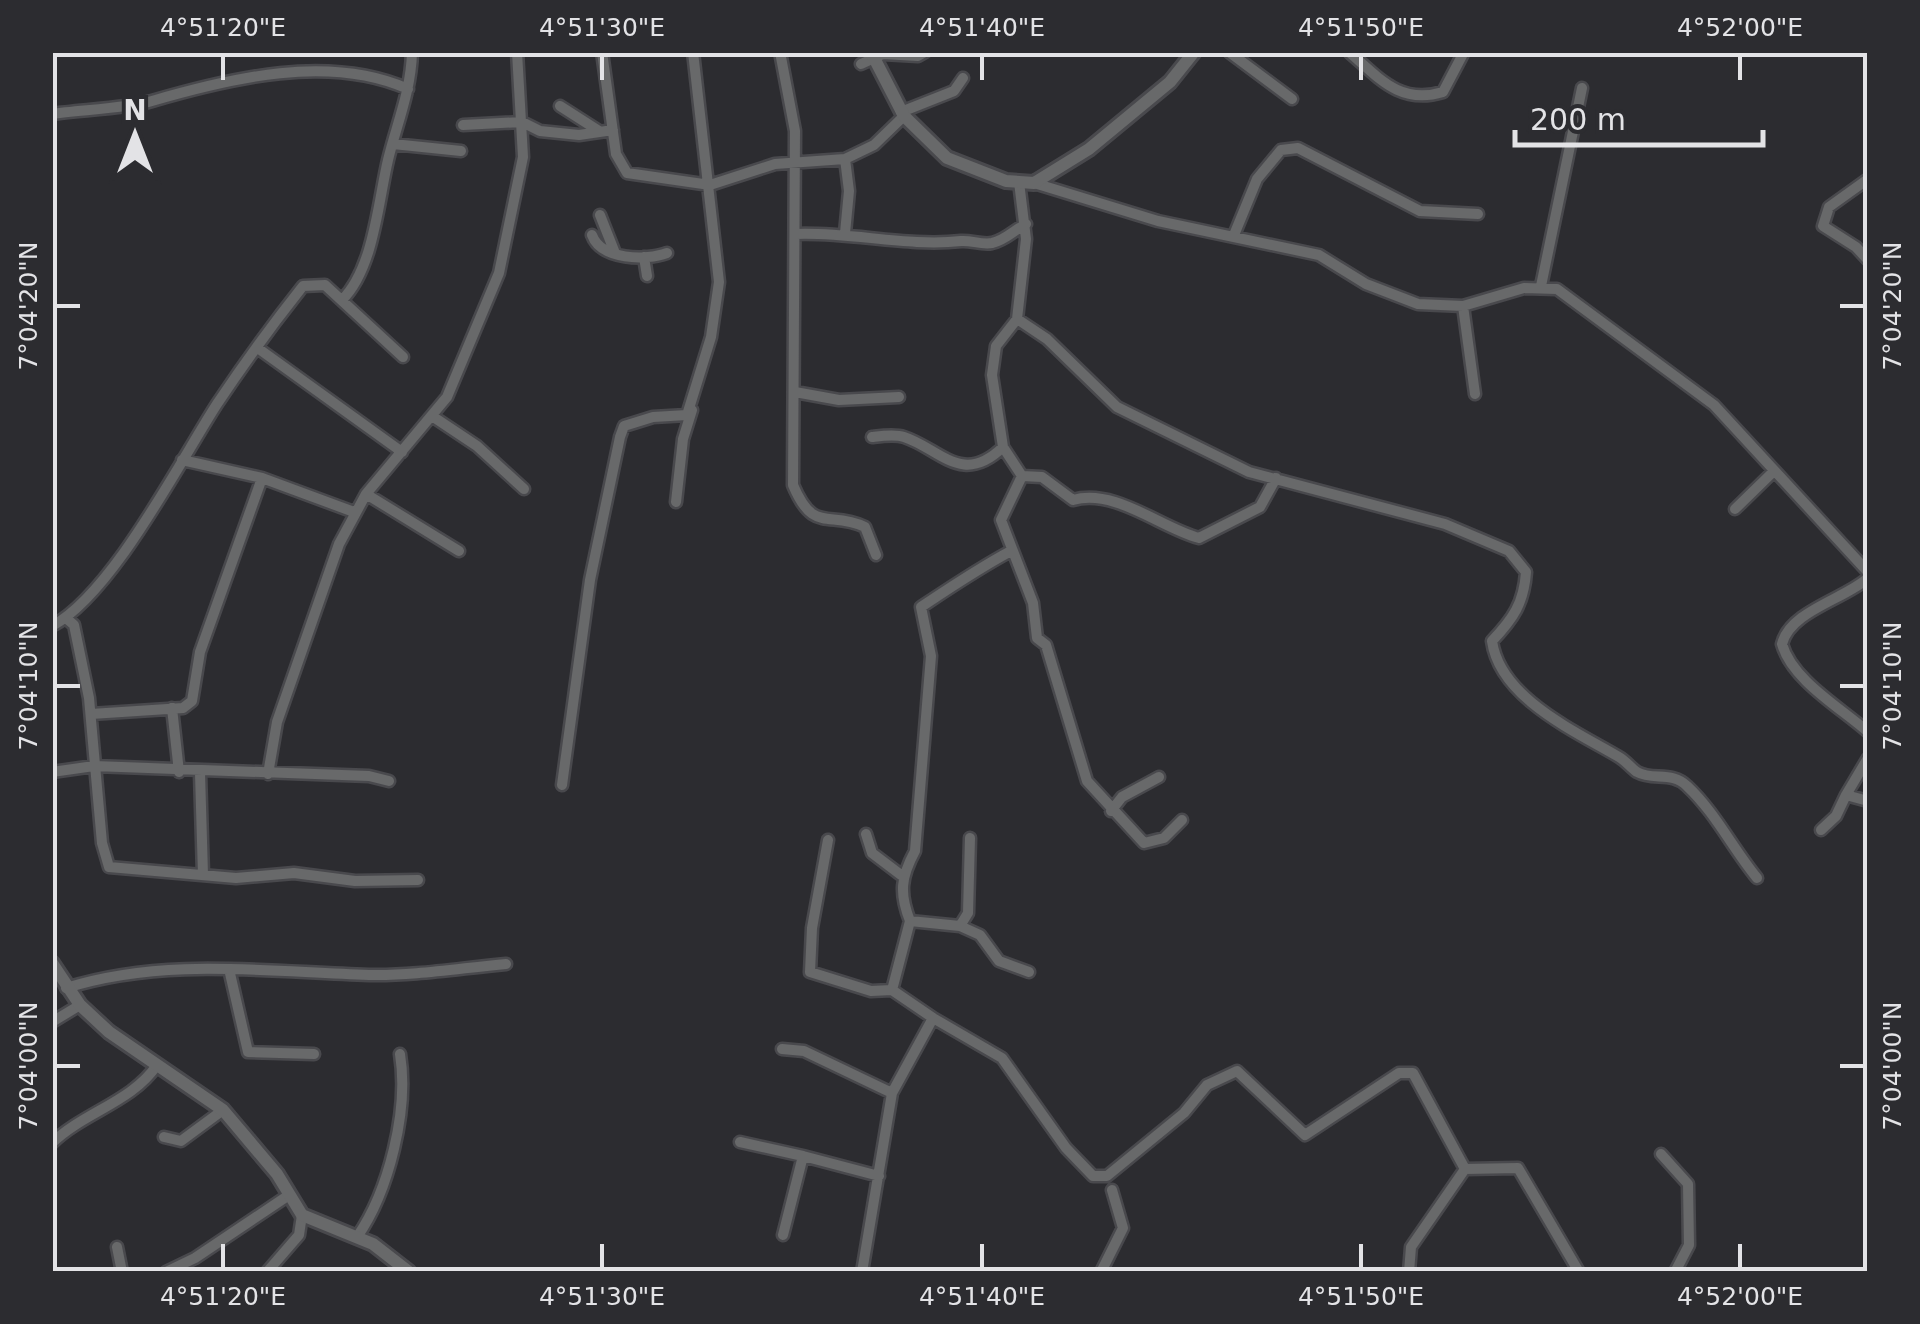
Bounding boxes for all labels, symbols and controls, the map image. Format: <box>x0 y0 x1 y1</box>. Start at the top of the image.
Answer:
text: 4°51'20"E <box>160 13 286 42</box>
text: 4°51'30"E <box>539 13 665 42</box>
text: 4°51'40"E <box>919 13 1045 42</box>
text: 4°51'50"E <box>1298 13 1424 42</box>
text: 4°52'00"E <box>1677 13 1803 42</box>
north arrow <box>85 85 185 185</box>
scale bar <box>1515 85 1762 147</box>
text: N <box>123 94 147 127</box>
text: 200 m <box>1530 102 1626 137</box>
text: 7°04'20"N <box>14 241 43 371</box>
text: 7°04'20"N <box>1878 241 1907 371</box>
text: 7°04'10"N <box>14 621 43 751</box>
text: 7°04'10"N <box>1878 621 1907 751</box>
text: 7°04'00"N <box>14 1001 43 1131</box>
text: 7°04'00"N <box>1878 1001 1907 1131</box>
text: 4°51'20"E <box>160 1282 286 1311</box>
text: 4°51'30"E <box>539 1282 665 1311</box>
text: 4°51'40"E <box>919 1282 1045 1311</box>
text: 4°51'50"E <box>1298 1282 1424 1311</box>
text: 4°52'00"E <box>1677 1282 1803 1311</box>

